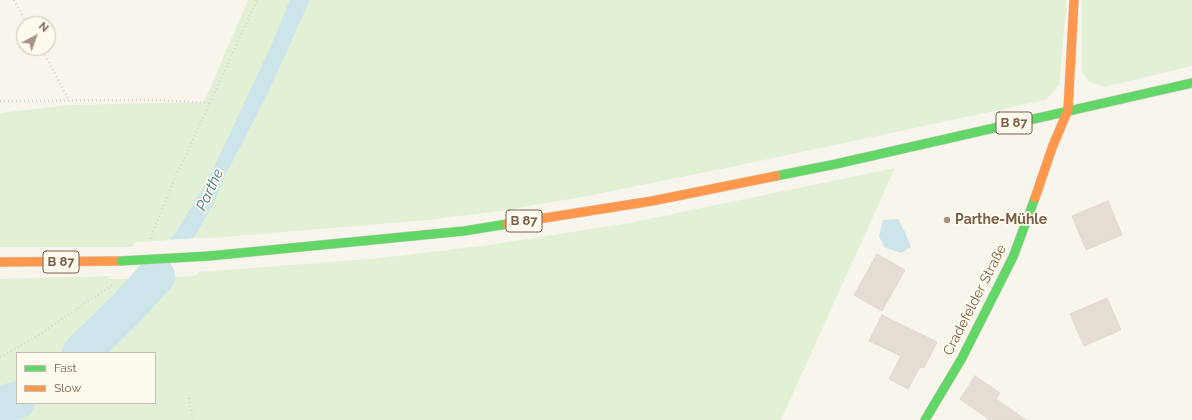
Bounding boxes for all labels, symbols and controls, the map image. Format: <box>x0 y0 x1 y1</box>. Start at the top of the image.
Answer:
north arrow <box>16 16 56 56</box>
text: N <box>36 20 51 35</box>
road number: B 87 <box>996 112 1032 134</box>
water label: Parthe <box>192 166 228 214</box>
road number: B 87 <box>506 210 542 232</box>
place label: Parthe-Mühle <box>955 212 1047 228</box>
marker: Parthe-Mühle <box>942 215 952 225</box>
street label: Cradefelder Straße <box>940 242 1010 358</box>
road number: B 87 <box>43 251 79 273</box>
legend <box>16 352 156 404</box>
text: Fast <box>54 361 77 375</box>
text: Slow <box>54 381 81 395</box>

